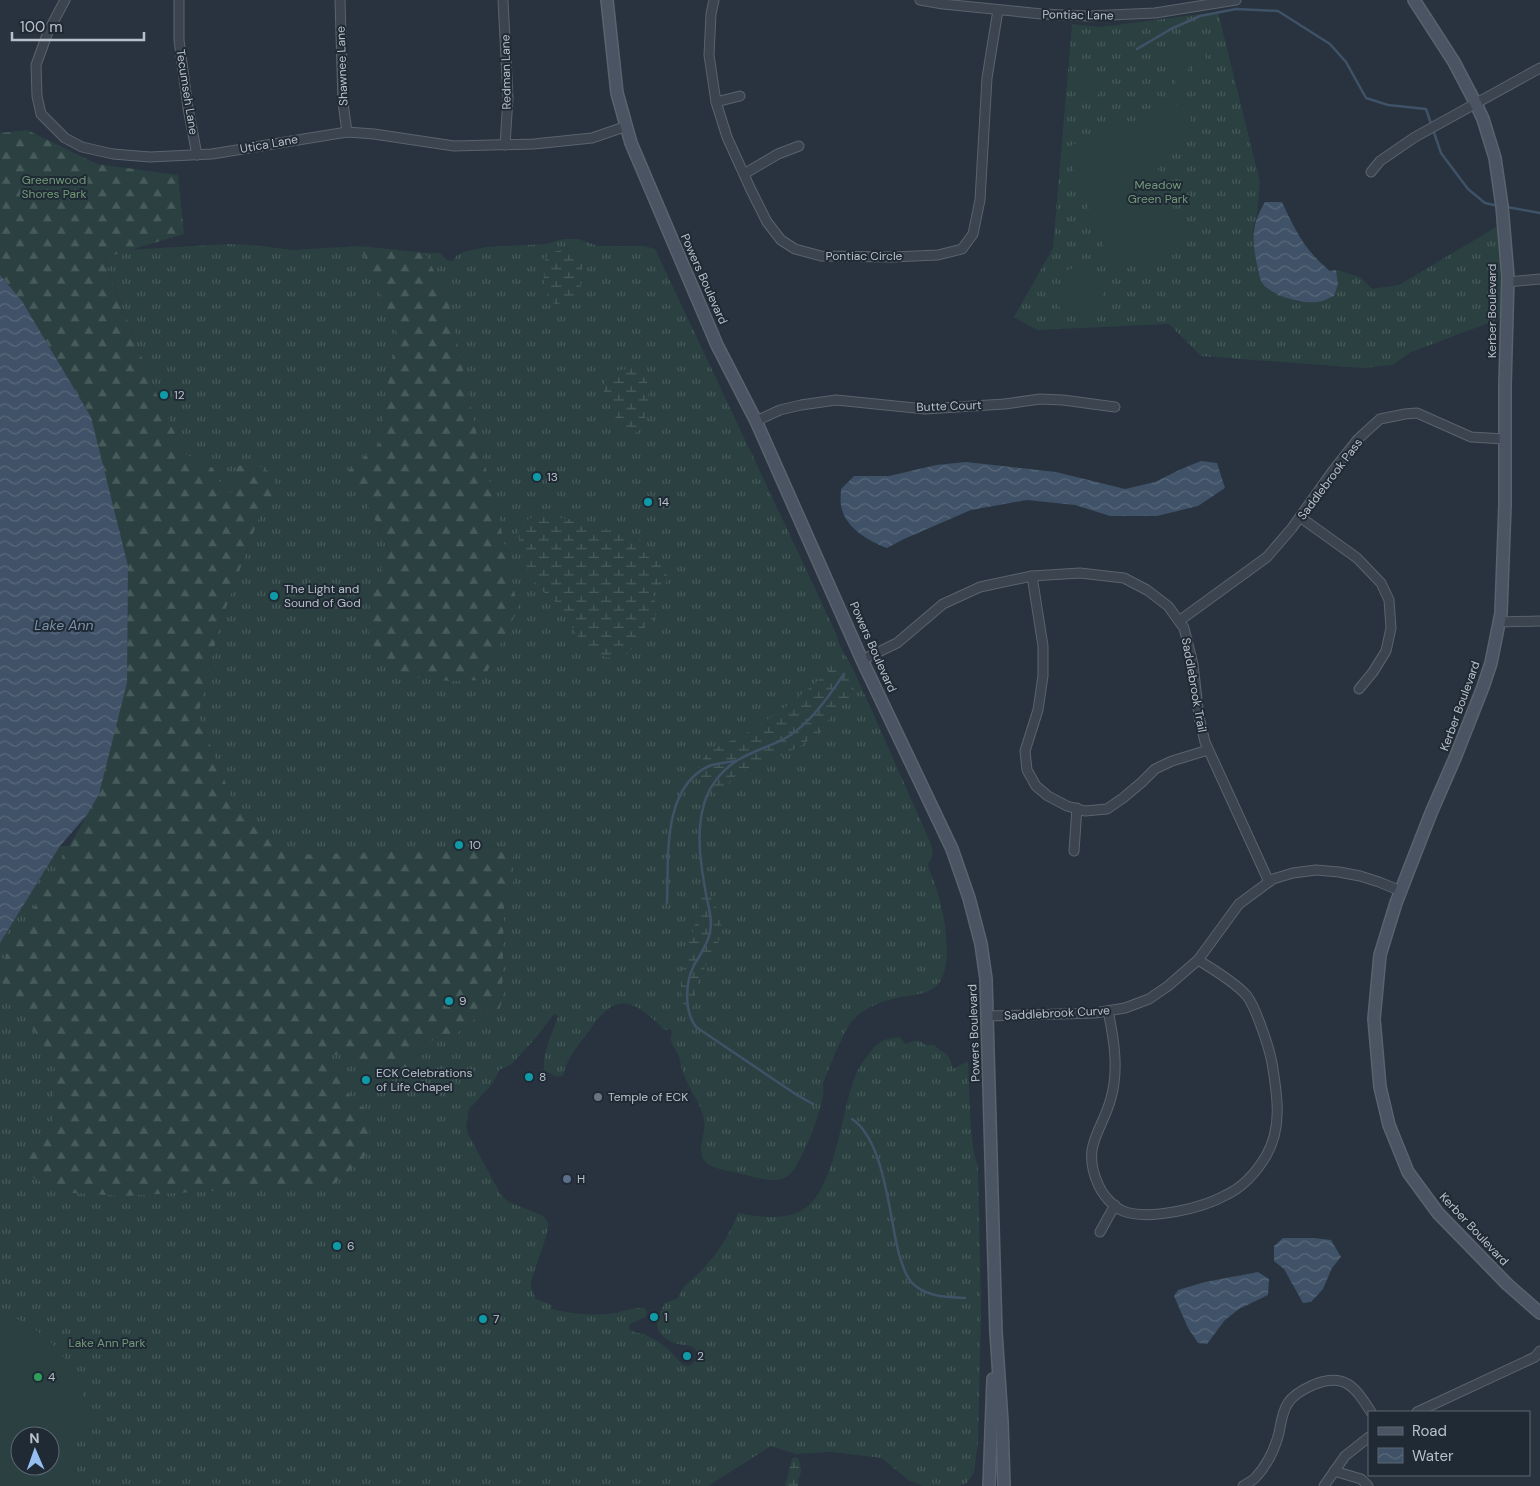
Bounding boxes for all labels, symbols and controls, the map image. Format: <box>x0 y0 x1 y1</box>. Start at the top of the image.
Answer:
street label: Pontiac Lane <box>1042 6 1114 24</box>
scale bar <box>12 10 145 42</box>
text: 100 m <box>20 17 63 37</box>
street label: Shawnee Lane <box>333 26 351 106</box>
street label: Redman Lane <box>497 34 515 110</box>
street label: Tecumseh Lane <box>172 48 202 136</box>
street label: Utica Lane <box>239 131 299 157</box>
park label: Greenwood Shores Park <box>22 172 86 202</box>
park label: Meadow Green Park <box>1128 177 1188 207</box>
street label: Powers Boulevard <box>677 231 731 327</box>
street label: Pontiac Circle <box>826 248 903 264</box>
street label: Kerber Boulevard <box>1484 264 1500 358</box>
place label: 12 <box>174 387 185 403</box>
marker: 12 <box>158 389 170 401</box>
street label: Butte Court <box>916 397 982 415</box>
street label: Saddlebrook Pass <box>1294 435 1366 523</box>
place label: 13 <box>547 469 558 485</box>
marker: 13 <box>531 471 543 483</box>
place label: 14 <box>658 494 669 510</box>
marker: 14 <box>642 496 654 508</box>
place label: The Light and Sound of God <box>284 581 361 611</box>
marker: The Light and Sound of God <box>268 590 280 602</box>
street label: Powers Boulevard <box>846 599 900 695</box>
water label: Lake Ann <box>34 616 94 634</box>
street label: Saddlebrook Trail <box>1178 636 1210 734</box>
street label: Kerber Boulevard <box>1436 659 1484 753</box>
place label: 10 <box>469 837 481 853</box>
marker: 10 <box>453 839 465 851</box>
street label: Powers Boulevard <box>964 984 984 1082</box>
place label: 9 <box>459 993 467 1009</box>
marker: 9 <box>443 995 455 1007</box>
street label: Saddlebrook Curve <box>1004 1002 1111 1024</box>
place label: ECK Celebrations of Life Chapel <box>376 1065 472 1095</box>
place label: 8 <box>539 1069 546 1085</box>
marker: 8 <box>523 1071 535 1083</box>
marker: ECK Celebrations of Life Chapel <box>360 1074 372 1086</box>
place label: Temple of ECK <box>608 1089 688 1105</box>
marker: Temple of ECK <box>592 1091 604 1103</box>
place label: H <box>577 1171 585 1187</box>
marker: H <box>561 1173 573 1185</box>
street label: Kerber Boulevard <box>1436 1189 1512 1269</box>
place label: 6 <box>347 1238 355 1254</box>
marker: 6 <box>331 1240 343 1252</box>
place label: 1 <box>664 1309 668 1325</box>
place label: 7 <box>493 1311 499 1327</box>
marker: 1 <box>648 1311 660 1323</box>
marker: 7 <box>477 1313 489 1325</box>
park label: Lake Ann Park <box>68 1335 146 1351</box>
place label: 2 <box>697 1348 704 1364</box>
marker: 2 <box>681 1350 693 1362</box>
place label: 4 <box>48 1369 55 1385</box>
marker: 4 <box>32 1371 44 1383</box>
legend <box>1368 1411 1530 1476</box>
text: Road <box>1412 1421 1447 1441</box>
north arrow <box>10 1426 60 1476</box>
text: N <box>29 1429 40 1447</box>
text: Water <box>1412 1446 1454 1466</box>

